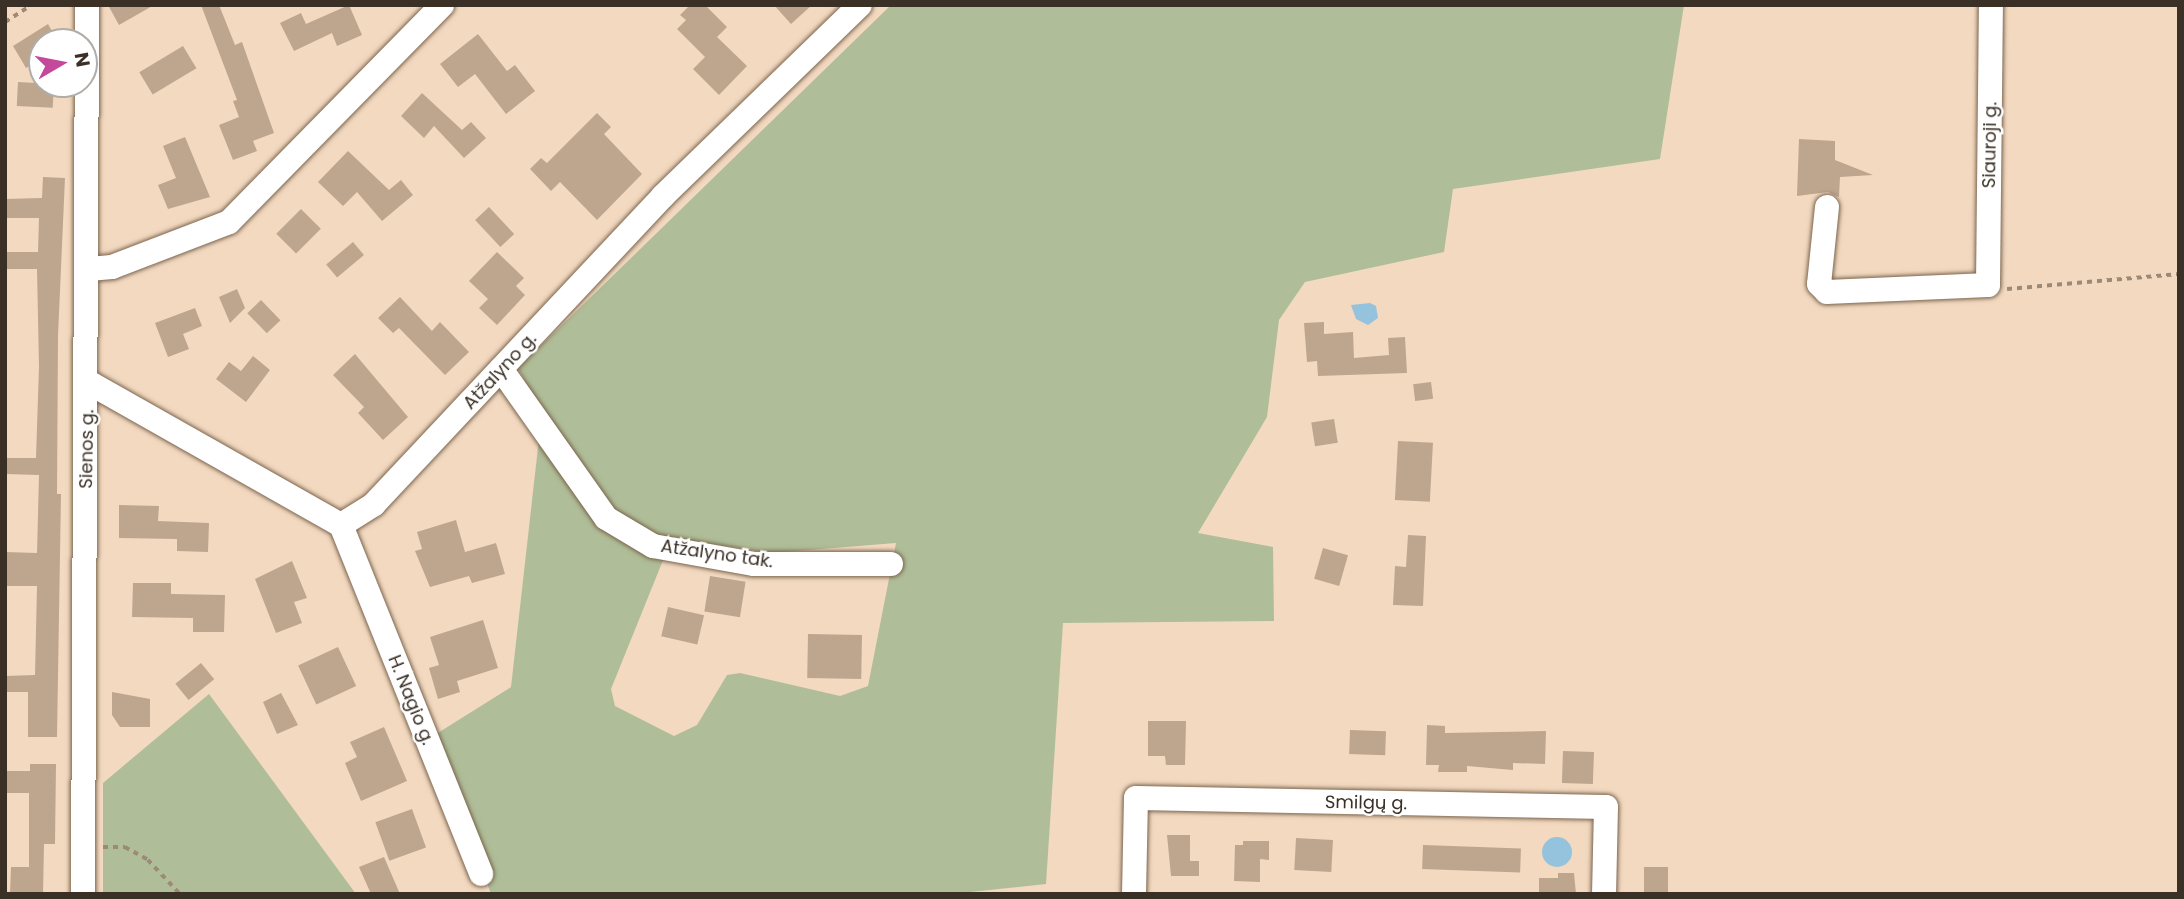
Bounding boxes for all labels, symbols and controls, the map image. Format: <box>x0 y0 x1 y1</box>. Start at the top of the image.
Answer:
north arrow <box>28 28 98 98</box>
text: N <box>68 50 97 69</box>
street label: Siauroji g. <box>1978 102 2002 188</box>
street label: Atžalyno g. <box>459 328 541 414</box>
street label: Sienos g. <box>76 409 98 489</box>
street label: Atžalyno tak. <box>659 535 775 573</box>
street label: H. Nagio g. <box>383 652 439 748</box>
street label: Smilgų g. <box>1325 791 1407 815</box>

